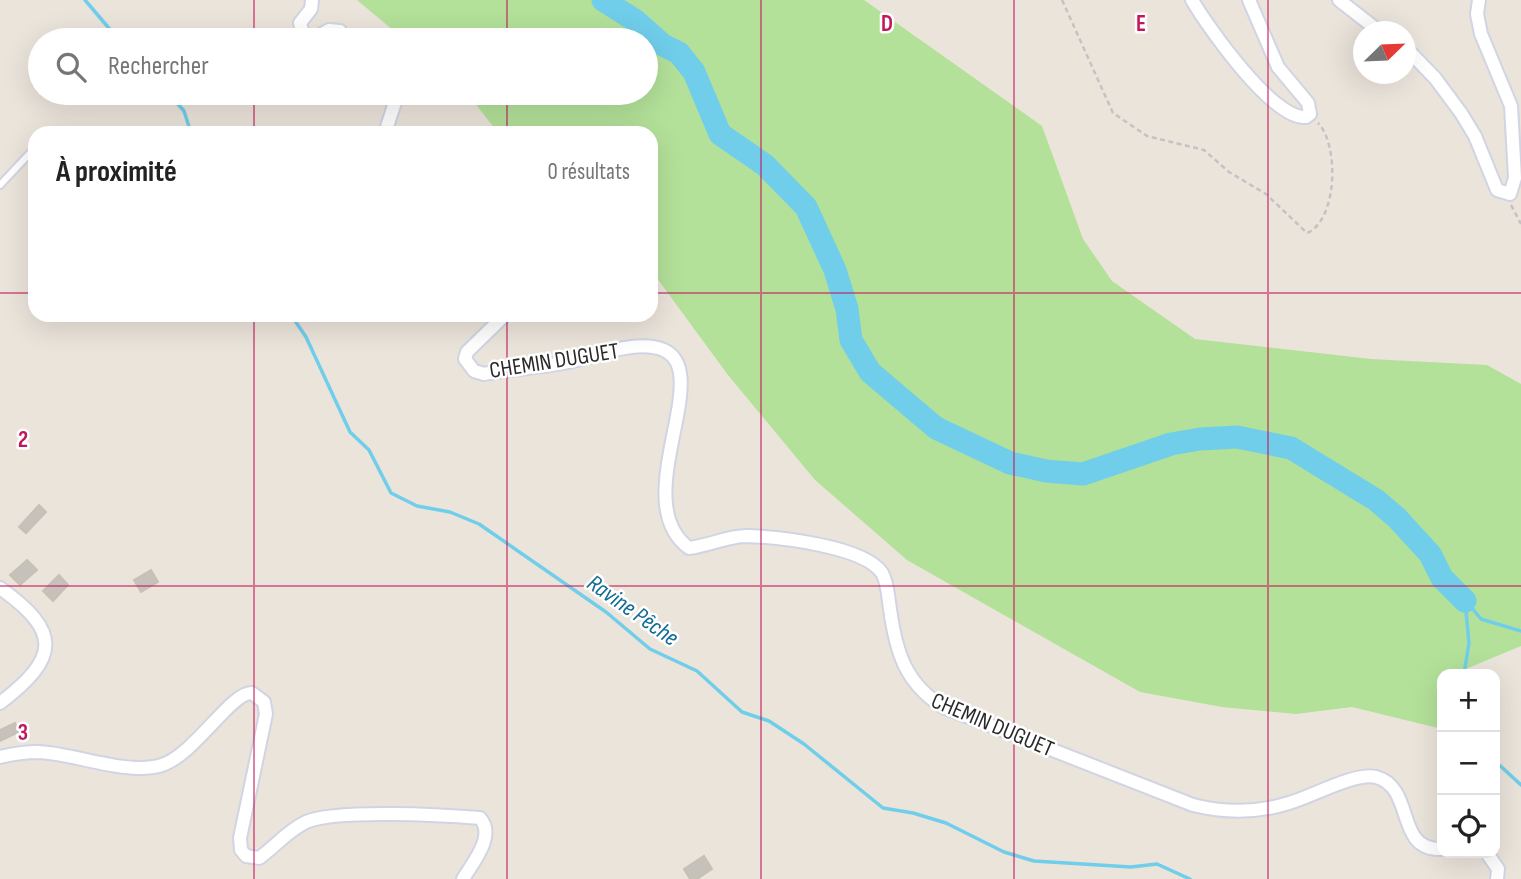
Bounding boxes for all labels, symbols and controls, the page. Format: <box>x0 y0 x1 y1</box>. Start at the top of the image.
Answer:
text: D <box>881 10 893 38</box>
text: E <box>1136 10 1146 38</box>
north arrow <box>1353 21 1416 84</box>
search box <box>28 28 658 105</box>
icon: search <box>52 48 90 86</box>
text: Rechercher <box>108 51 209 82</box>
text: À proximité <box>56 154 177 190</box>
text: 0 résultats <box>548 158 630 186</box>
street label: CHEMIN DUGUET <box>488 337 621 385</box>
text: 2 <box>18 426 28 454</box>
water label: Ravine Pêche <box>581 568 684 652</box>
map controls <box>1437 669 1500 858</box>
button: + <box>1437 669 1500 732</box>
street label: CHEMIN DUGUET <box>927 687 1058 763</box>
text: 3 <box>18 719 28 747</box>
button: − <box>1437 732 1500 795</box>
button: locate <box>1437 795 1500 858</box>

